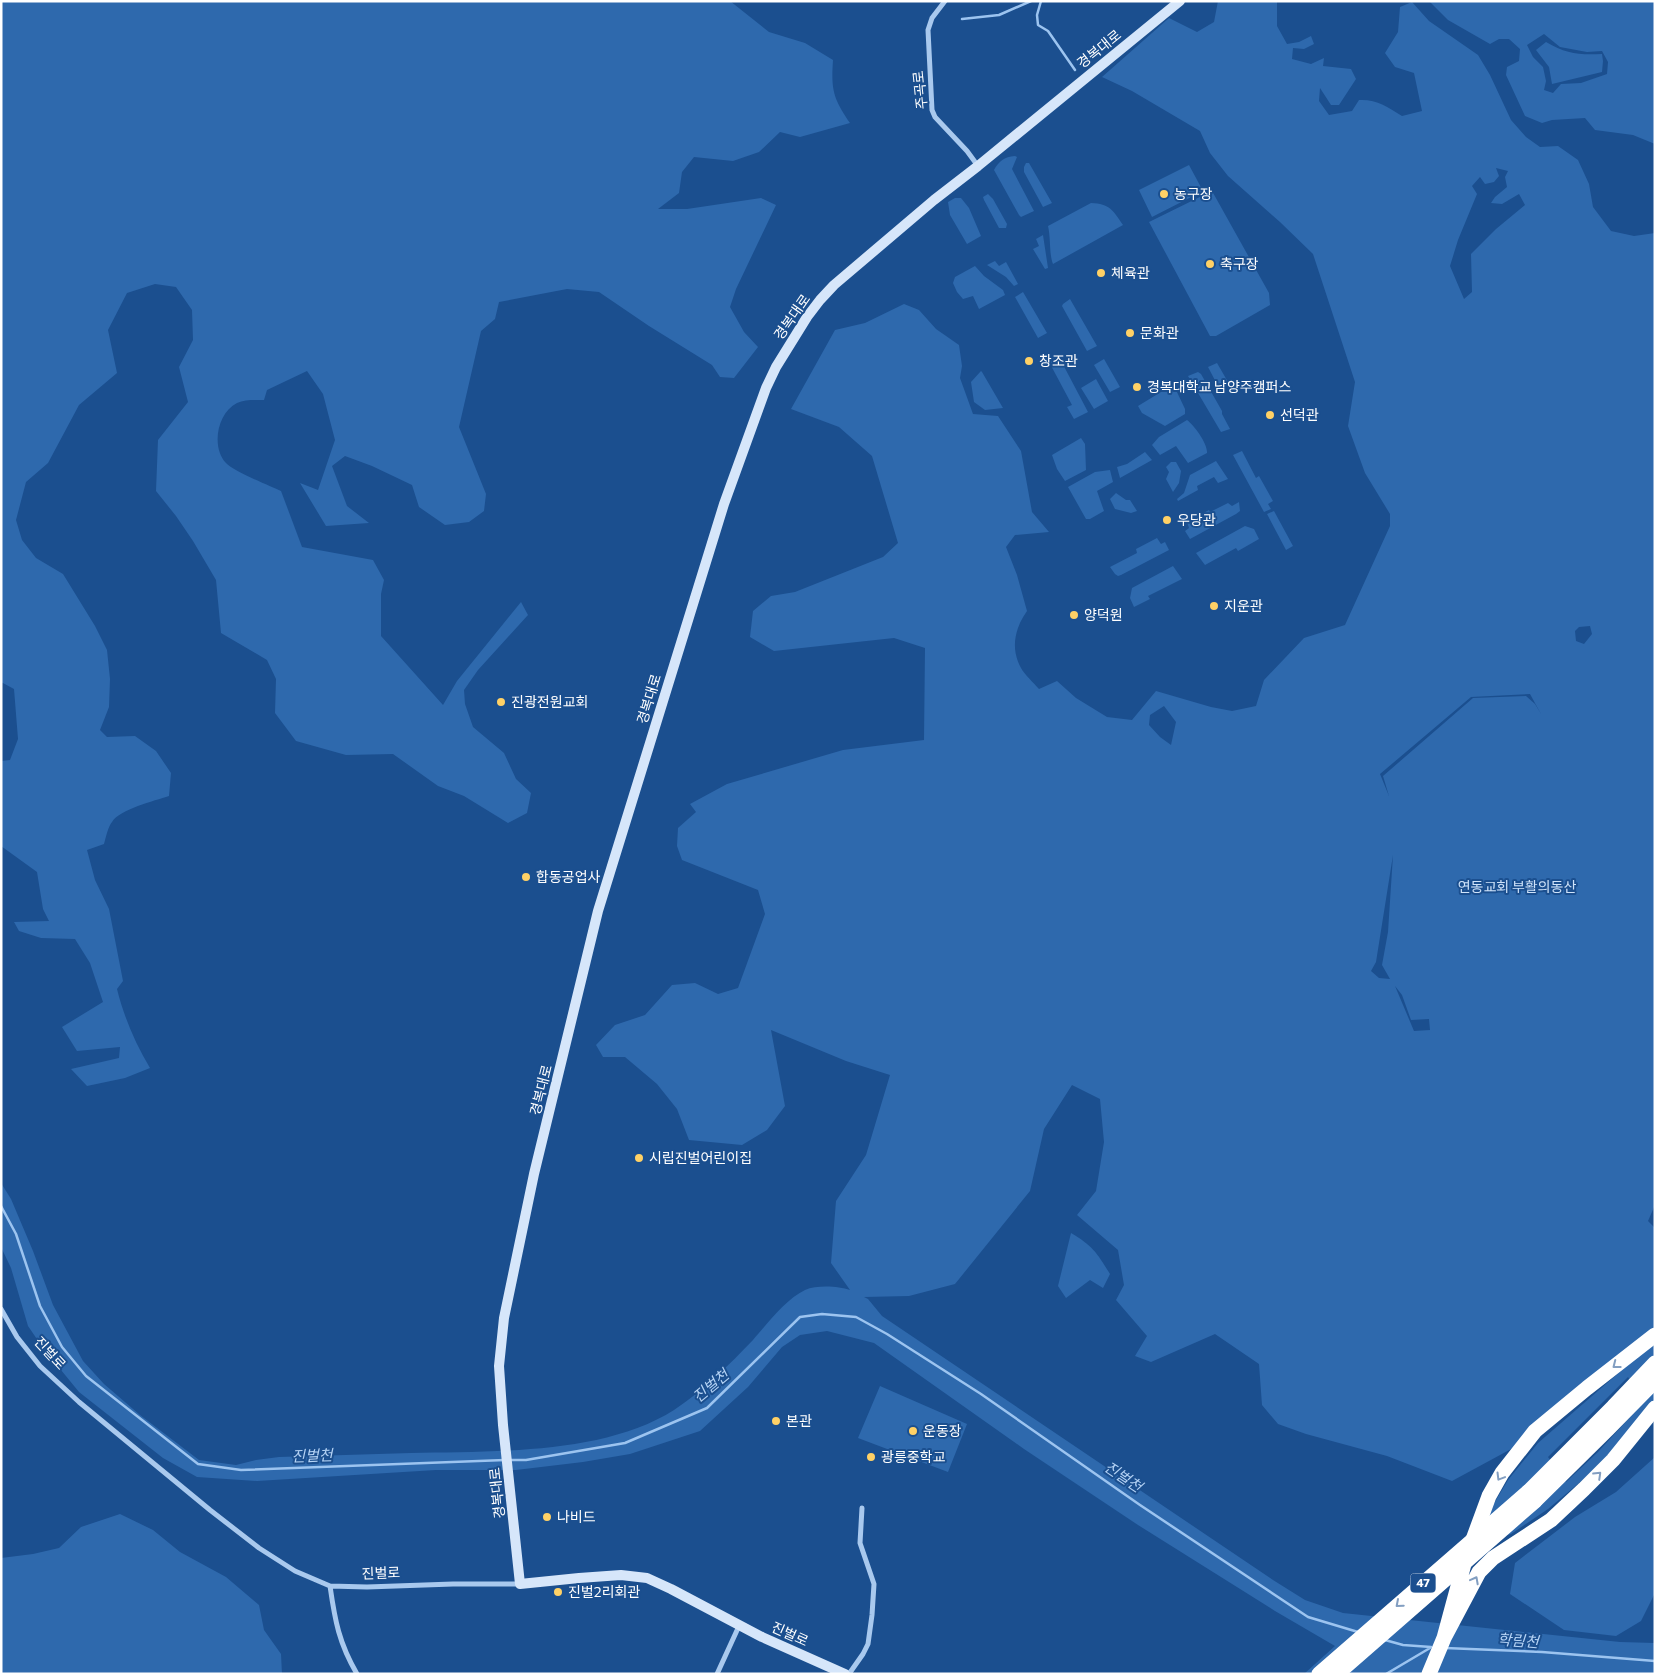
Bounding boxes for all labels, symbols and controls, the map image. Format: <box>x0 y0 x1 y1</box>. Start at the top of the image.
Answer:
street label: 경복대로 <box>1073 26 1124 71</box>
street label: 주곡로 <box>909 70 930 110</box>
place label: 농구장 <box>1174 185 1213 202</box>
marker: 농구장 <box>1158 188 1170 200</box>
place label: 축구장 <box>1220 255 1259 272</box>
marker: 축구장 <box>1204 258 1216 270</box>
place label: 체육관 <box>1111 264 1150 281</box>
marker: 체육관 <box>1095 267 1107 279</box>
street label: 경복대로 <box>770 291 813 343</box>
place label: 문화관 <box>1140 324 1179 341</box>
marker: 문화관 <box>1124 327 1136 339</box>
place label: 창조관 <box>1039 352 1078 369</box>
marker: 창조관 <box>1023 355 1035 367</box>
place label: 경복대학교 남양주캠퍼스 <box>1147 378 1291 395</box>
marker: 경복대학교 남양주캠퍼스 <box>1131 381 1143 393</box>
place label: 선덕관 <box>1280 406 1319 423</box>
marker: 선덕관 <box>1264 409 1276 421</box>
place label: 우당관 <box>1177 511 1216 528</box>
marker: 우당관 <box>1161 514 1173 526</box>
place label: 지운관 <box>1224 597 1263 614</box>
marker: 지운관 <box>1208 600 1220 612</box>
place label: 양덕원 <box>1084 606 1123 623</box>
marker: 양덕원 <box>1068 609 1080 621</box>
street label: 경복대로 <box>633 672 664 726</box>
place label: 진광전원교회 <box>511 693 588 710</box>
marker: 진광전원교회 <box>495 696 507 708</box>
place label: 합동공업사 <box>536 868 601 885</box>
marker: 합동공업사 <box>520 871 532 883</box>
park label: 연동교회 부활의동산 <box>1458 878 1576 895</box>
street label: 경복대로 <box>526 1063 555 1117</box>
place label: 시립진벌어린이집 <box>649 1149 752 1166</box>
marker: 시립진벌어린이집 <box>633 1152 645 1164</box>
street label: 진벌로 <box>31 1333 70 1373</box>
one-way arrow <box>1613 1359 1622 1367</box>
water label: 진벌천 <box>689 1364 734 1405</box>
place label: 본관 <box>786 1412 812 1429</box>
marker: 본관 <box>770 1415 782 1427</box>
place label: 운동장 <box>923 1422 962 1439</box>
marker: 운동장 <box>907 1425 919 1437</box>
water label: 진벌천 <box>291 1445 335 1465</box>
place label: 광릉중학교 <box>881 1448 946 1465</box>
marker: 광릉중학교 <box>865 1451 877 1463</box>
water label: 진벌천 <box>1101 1457 1148 1496</box>
street label: 경복대로 <box>485 1466 508 1520</box>
one-way arrow <box>1497 1471 1507 1480</box>
one-way arrow <box>1592 1472 1601 1481</box>
place label: 나비드 <box>557 1508 596 1525</box>
marker: 나비드 <box>541 1511 553 1523</box>
street label: 진벌로 <box>361 1563 401 1582</box>
road number: 47 <box>1410 1574 1436 1592</box>
one-way arrow <box>1469 1576 1479 1585</box>
place label: 진벌2리회관 <box>568 1583 640 1600</box>
marker: 진벌2리회관 <box>552 1586 564 1598</box>
one-way arrow <box>1395 1598 1404 1607</box>
street label: 진벌로 <box>769 1618 811 1649</box>
water label: 학림천 <box>1497 1630 1542 1651</box>

